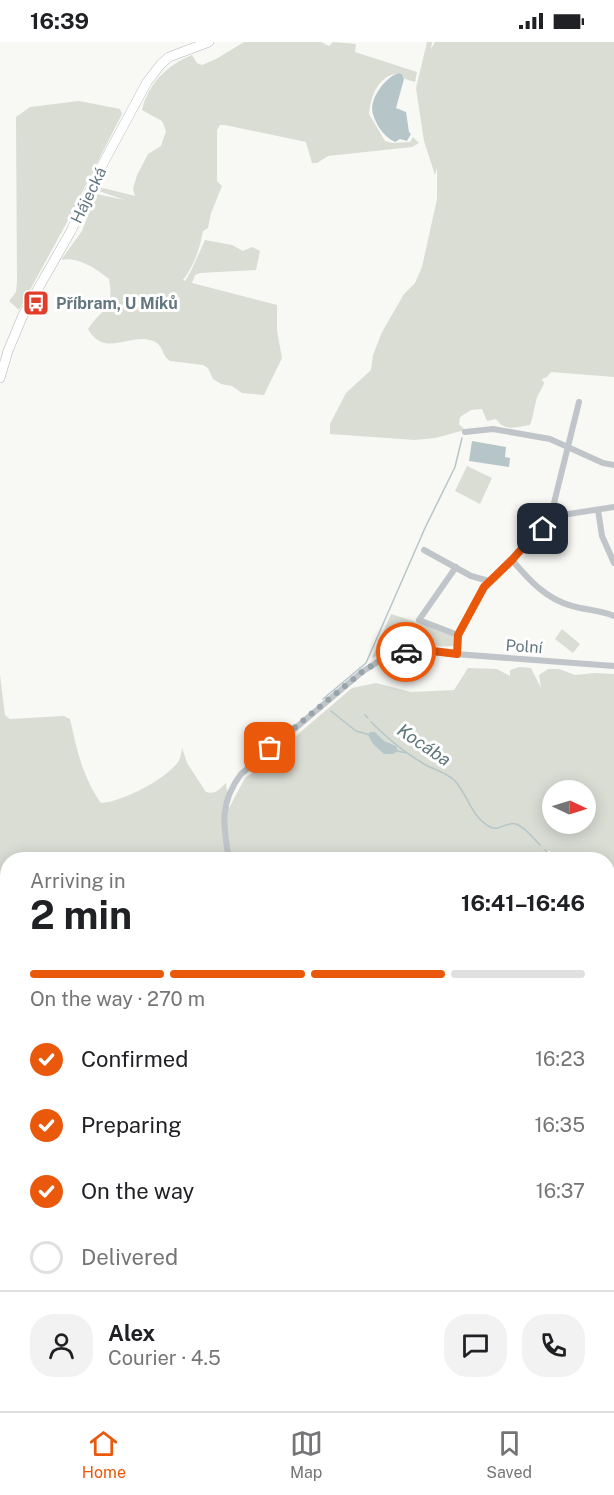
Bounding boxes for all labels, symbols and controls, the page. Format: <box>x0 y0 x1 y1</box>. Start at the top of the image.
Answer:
text: 16:39 <box>30 8 89 34</box>
street label: Hájecká <box>67 164 110 227</box>
bus stop icon: Příbram, U Míků <box>21 288 51 318</box>
place label: Příbram, U Míků <box>56 294 178 313</box>
pin <box>517 503 568 554</box>
icon: home <box>526 512 559 545</box>
courier <box>376 622 436 682</box>
icon: car <box>390 636 423 669</box>
street label: Polní <box>505 636 544 657</box>
water label: Kocába <box>393 719 455 770</box>
pin <box>244 722 295 773</box>
icon: bag <box>253 731 286 764</box>
north arrow <box>542 780 596 834</box>
map controls <box>542 780 596 834</box>
text: Arriving in <box>30 869 125 893</box>
text: 16:41–16:46 <box>461 890 585 916</box>
text: 2 min <box>30 892 132 938</box>
text: On the way · 270 m <box>30 987 205 1011</box>
icon: check <box>30 1043 63 1076</box>
text: Confirmed <box>81 1046 188 1072</box>
text: 16:23 <box>535 1047 585 1071</box>
icon: check <box>30 1109 63 1142</box>
text: Preparing <box>81 1112 182 1138</box>
text: 16:35 <box>534 1113 585 1137</box>
icon: check <box>30 1175 63 1208</box>
text: On the way <box>81 1178 194 1204</box>
text: 16:37 <box>536 1179 585 1203</box>
text: Delivered <box>81 1244 178 1270</box>
button: person <box>30 1314 93 1377</box>
button: chat <box>444 1314 507 1377</box>
button: phone <box>522 1314 585 1377</box>
text: Alex <box>108 1320 155 1346</box>
text: Courier · 4.5 <box>108 1346 221 1370</box>
tab: Home <box>82 1427 126 1482</box>
tab: Map <box>290 1427 323 1482</box>
tab: Saved <box>486 1427 532 1482</box>

